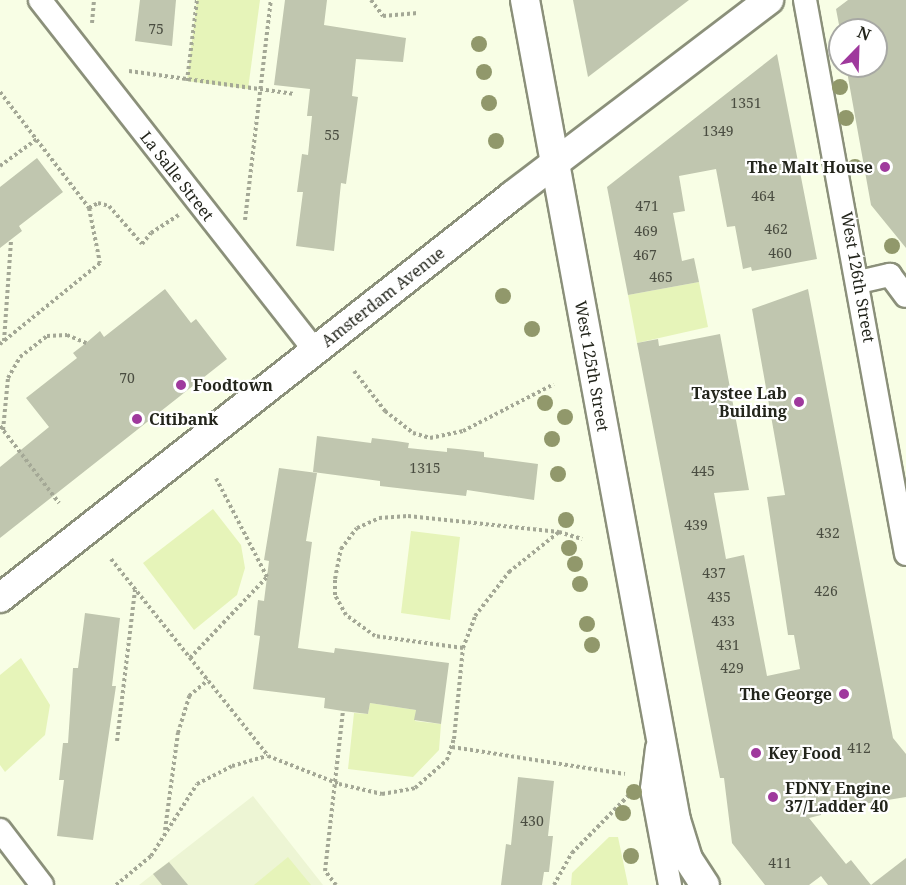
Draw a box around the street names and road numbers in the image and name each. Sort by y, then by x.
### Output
street label: La Salle Street [136,127,218,225]
street label: West 126th Street [837,210,879,344]
street label: Amsterdam Avenue [318,243,448,351]
street label: West 125th Street [571,299,613,433]

